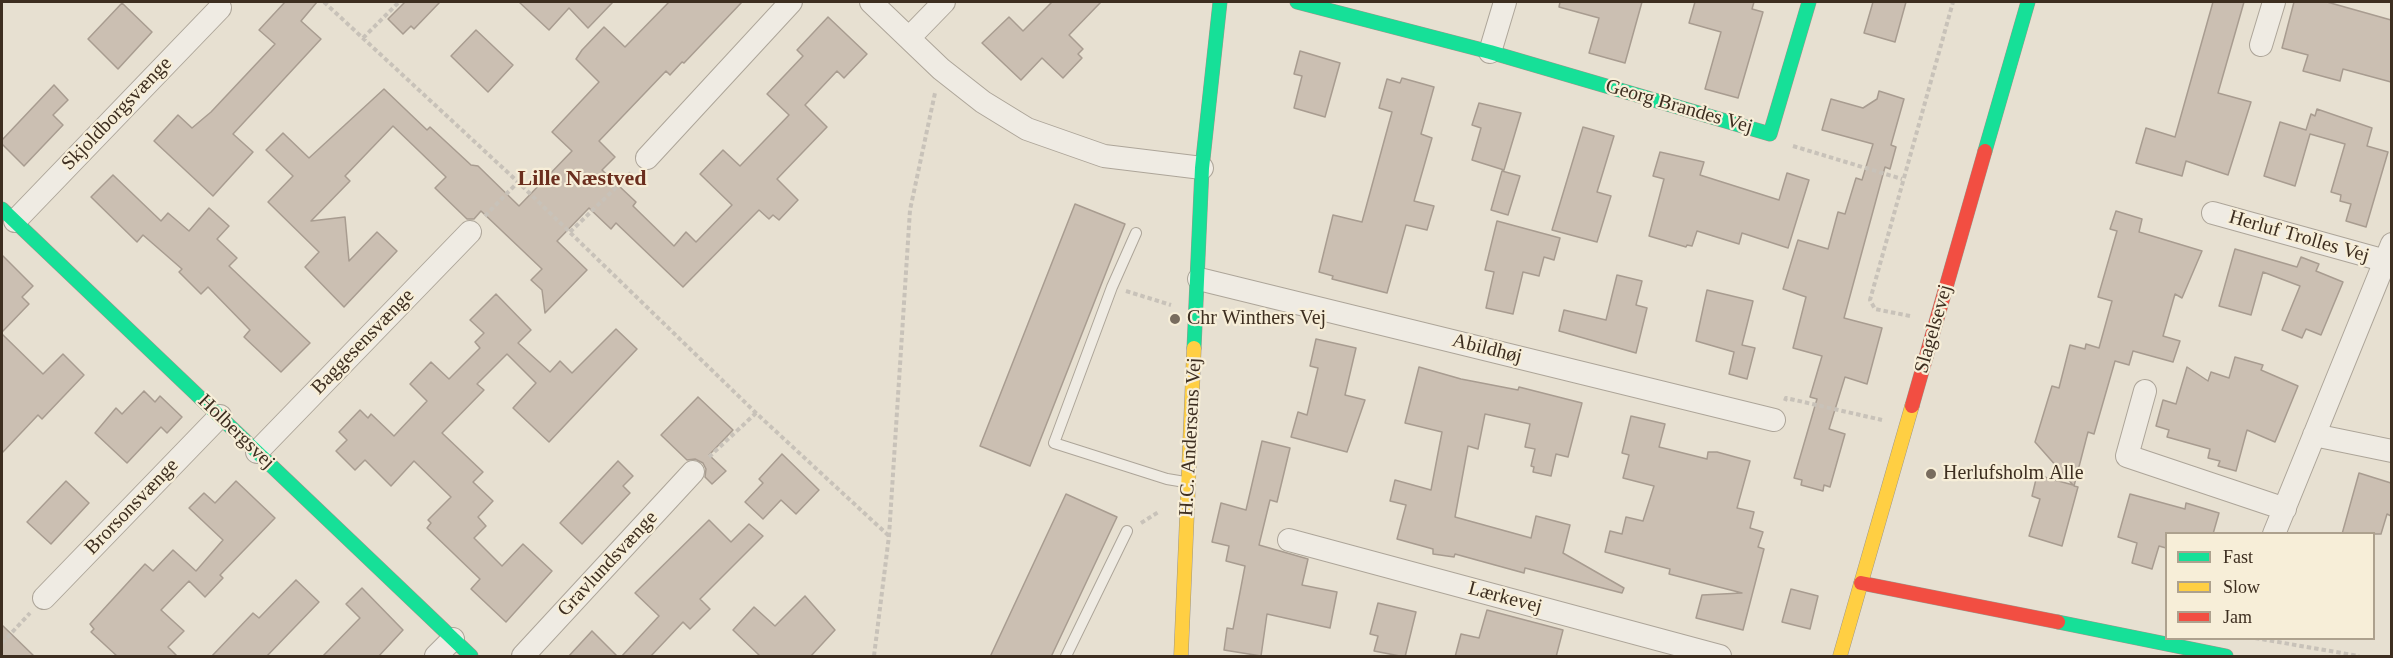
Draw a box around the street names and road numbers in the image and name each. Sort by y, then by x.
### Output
street label: Skjoldborgsvænge [57,52,177,176]
street label: Georg Brandes Vej [1603,75,1755,139]
street label: Herluf Trolles Vej [2226,206,2372,268]
street label: Slagelsevej [1910,282,1958,376]
street label: Baggesensvænge [307,284,419,400]
street label: Abildhøj [1450,329,1524,369]
street label: H.C. Andersens Vej [1175,357,1207,517]
street label: Holbergsvej [193,390,279,474]
street label: Brorsonsvænge [80,454,184,560]
street label: Gravlundsvænge [553,506,663,622]
street label: Lærkevej [1465,577,1545,619]

